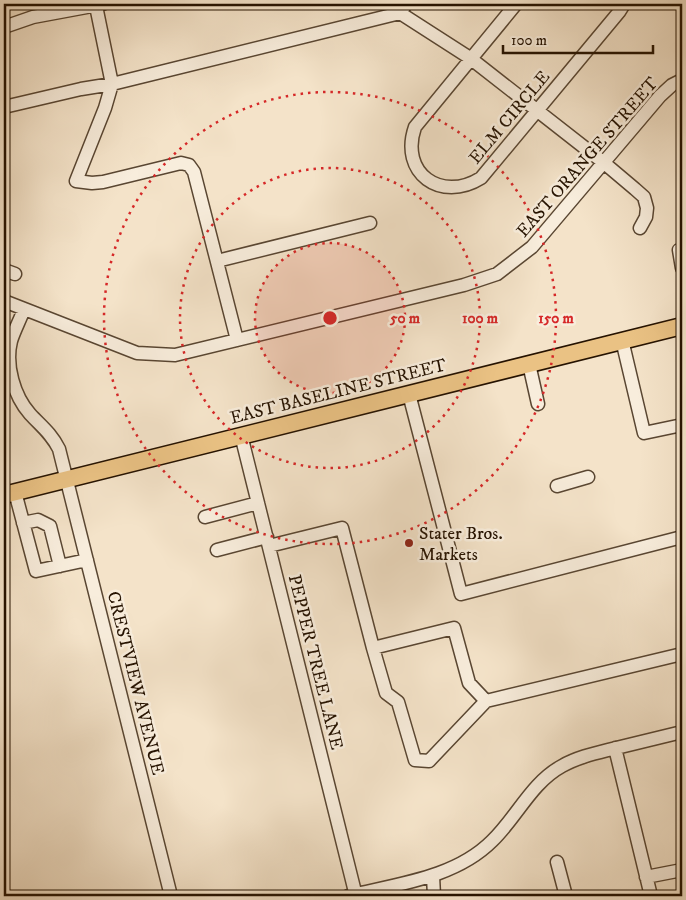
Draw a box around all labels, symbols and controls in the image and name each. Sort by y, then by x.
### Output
scale bar [503,22,654,54]
text: 100 m [511,31,547,50]
street label: ELM CIRCLE [464,66,555,169]
street label: EAST ORANGE STREET [512,73,664,242]
centre of rings [321,309,339,327]
text: 50 m [389,309,421,328]
text: 100 m [462,309,499,328]
text: 150 m [538,309,574,328]
street label: EAST BASELINE STREET [228,354,449,430]
place label: Stater Bros. Markets [419,523,503,566]
marker: Stater Bros. Markets [403,537,415,549]
street label: PEPPER TREE LANE [283,572,348,752]
street label: CRESTVIEW AVENUE [102,589,169,778]

